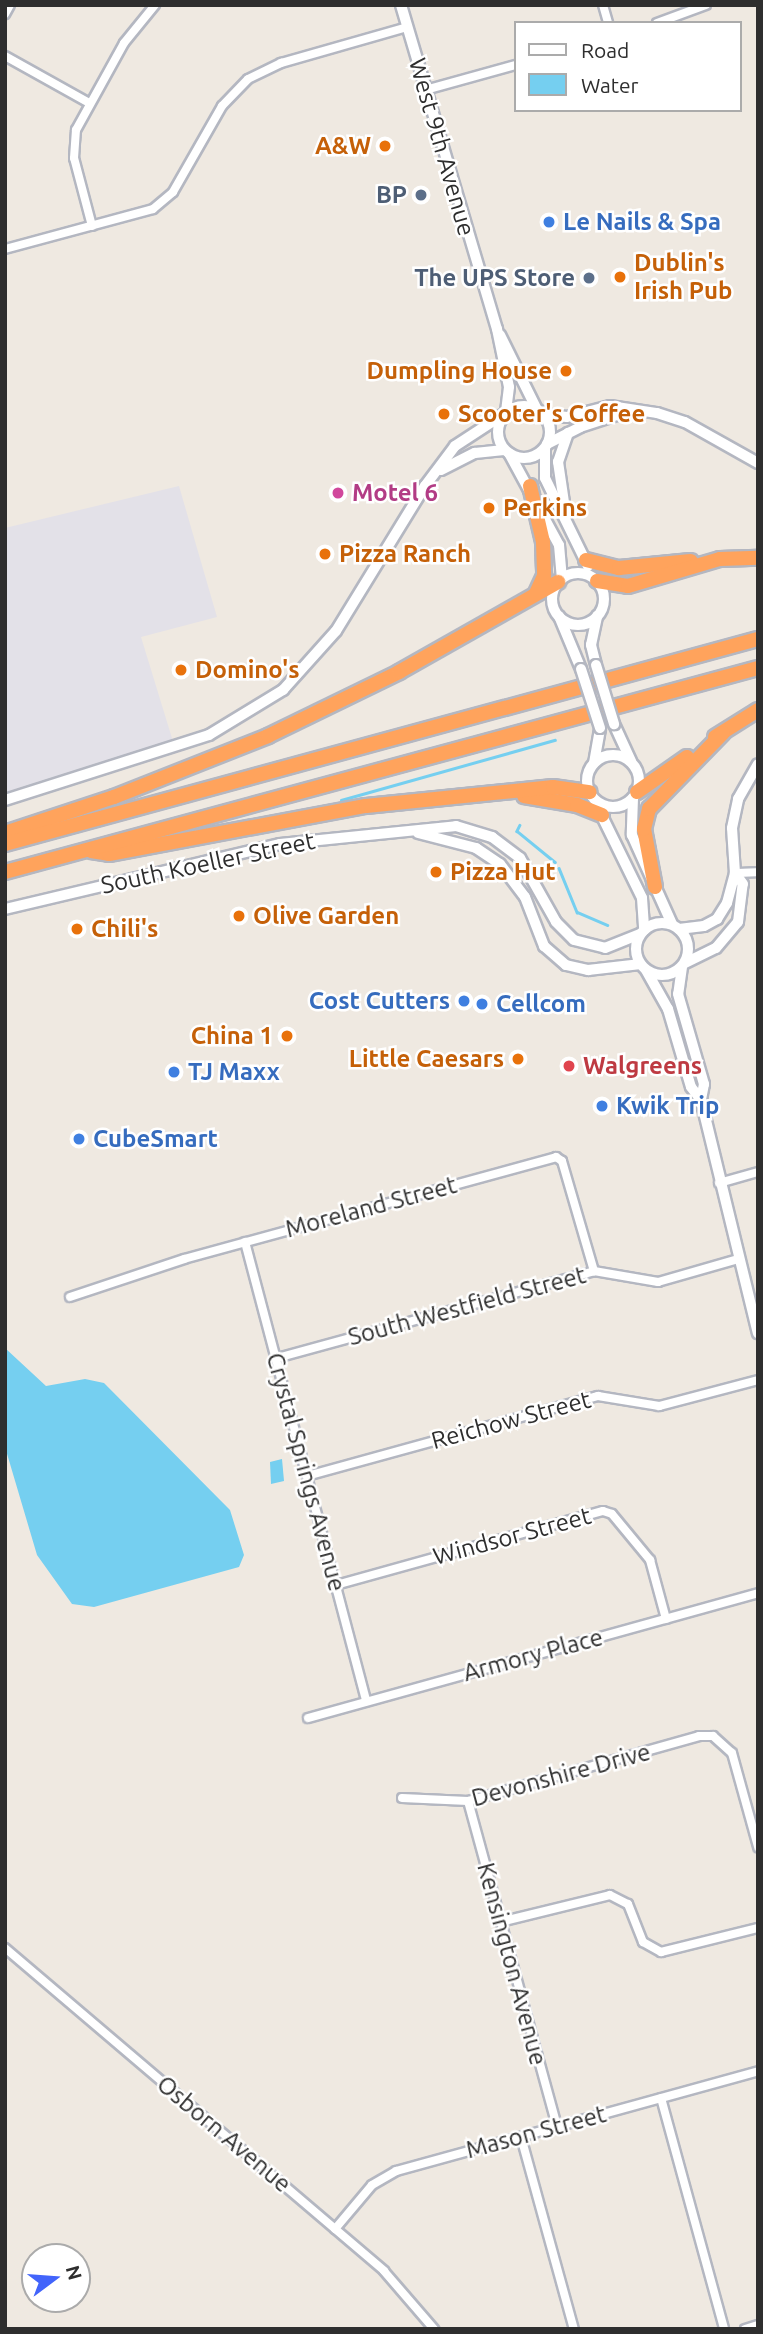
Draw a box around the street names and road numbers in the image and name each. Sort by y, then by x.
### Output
street label: West 9th Avenue [403,55,481,239]
street label: South Koeller Street [98,826,318,900]
street label: Moreland Street [282,1170,460,1244]
street label: South Westfield Street [345,1260,589,1352]
street label: Crystal Springs Avenue [260,1350,352,1594]
street label: Reichow Street [428,1385,594,1455]
street label: Windsor Street [430,1501,594,1571]
street label: Armory Place [460,1623,606,1687]
street label: Devonshire Drive [468,1737,654,1813]
street label: Kensington Avenue [471,1860,553,2068]
street label: Osborn Avenue [151,2070,297,2198]
street label: Mason Street [463,2099,609,2165]

